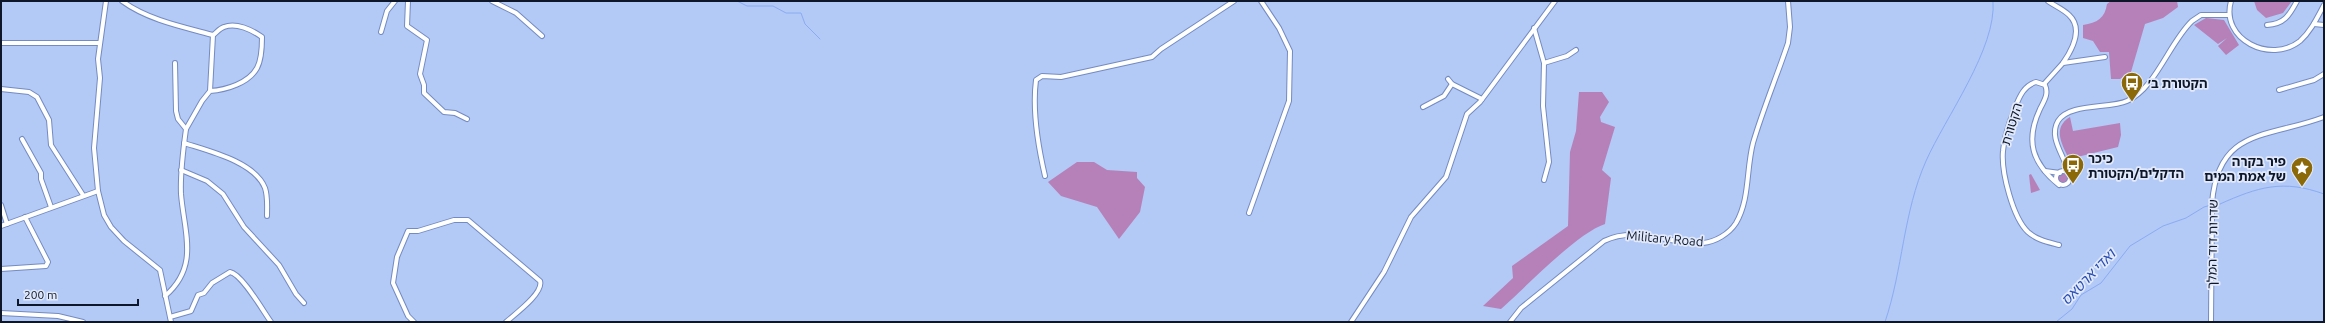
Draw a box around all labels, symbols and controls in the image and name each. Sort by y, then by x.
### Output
bus stop icon: הקטורת ב׳ [2119,70,2145,103]
place label: הקטורת ב׳ [2148,76,2208,90]
street label: הקטורת [1998,101,2024,147]
place label: כיכר הדקלים/הקטורת [2088,151,2184,180]
bus stop icon: כיכר הדקלים/הקטורת [2060,152,2086,185]
place label: פיר בקרה של אמת המים [2204,154,2286,183]
place icon: פיר בקרה של אמת המים [2289,155,2315,188]
street label: שדרות דוד המלך [2204,199,2220,289]
street label: Military Road [1626,228,1704,248]
water label: ואדי ארטאס [2058,245,2120,308]
scale bar [18,281,138,307]
text: 200 m [24,288,57,301]

